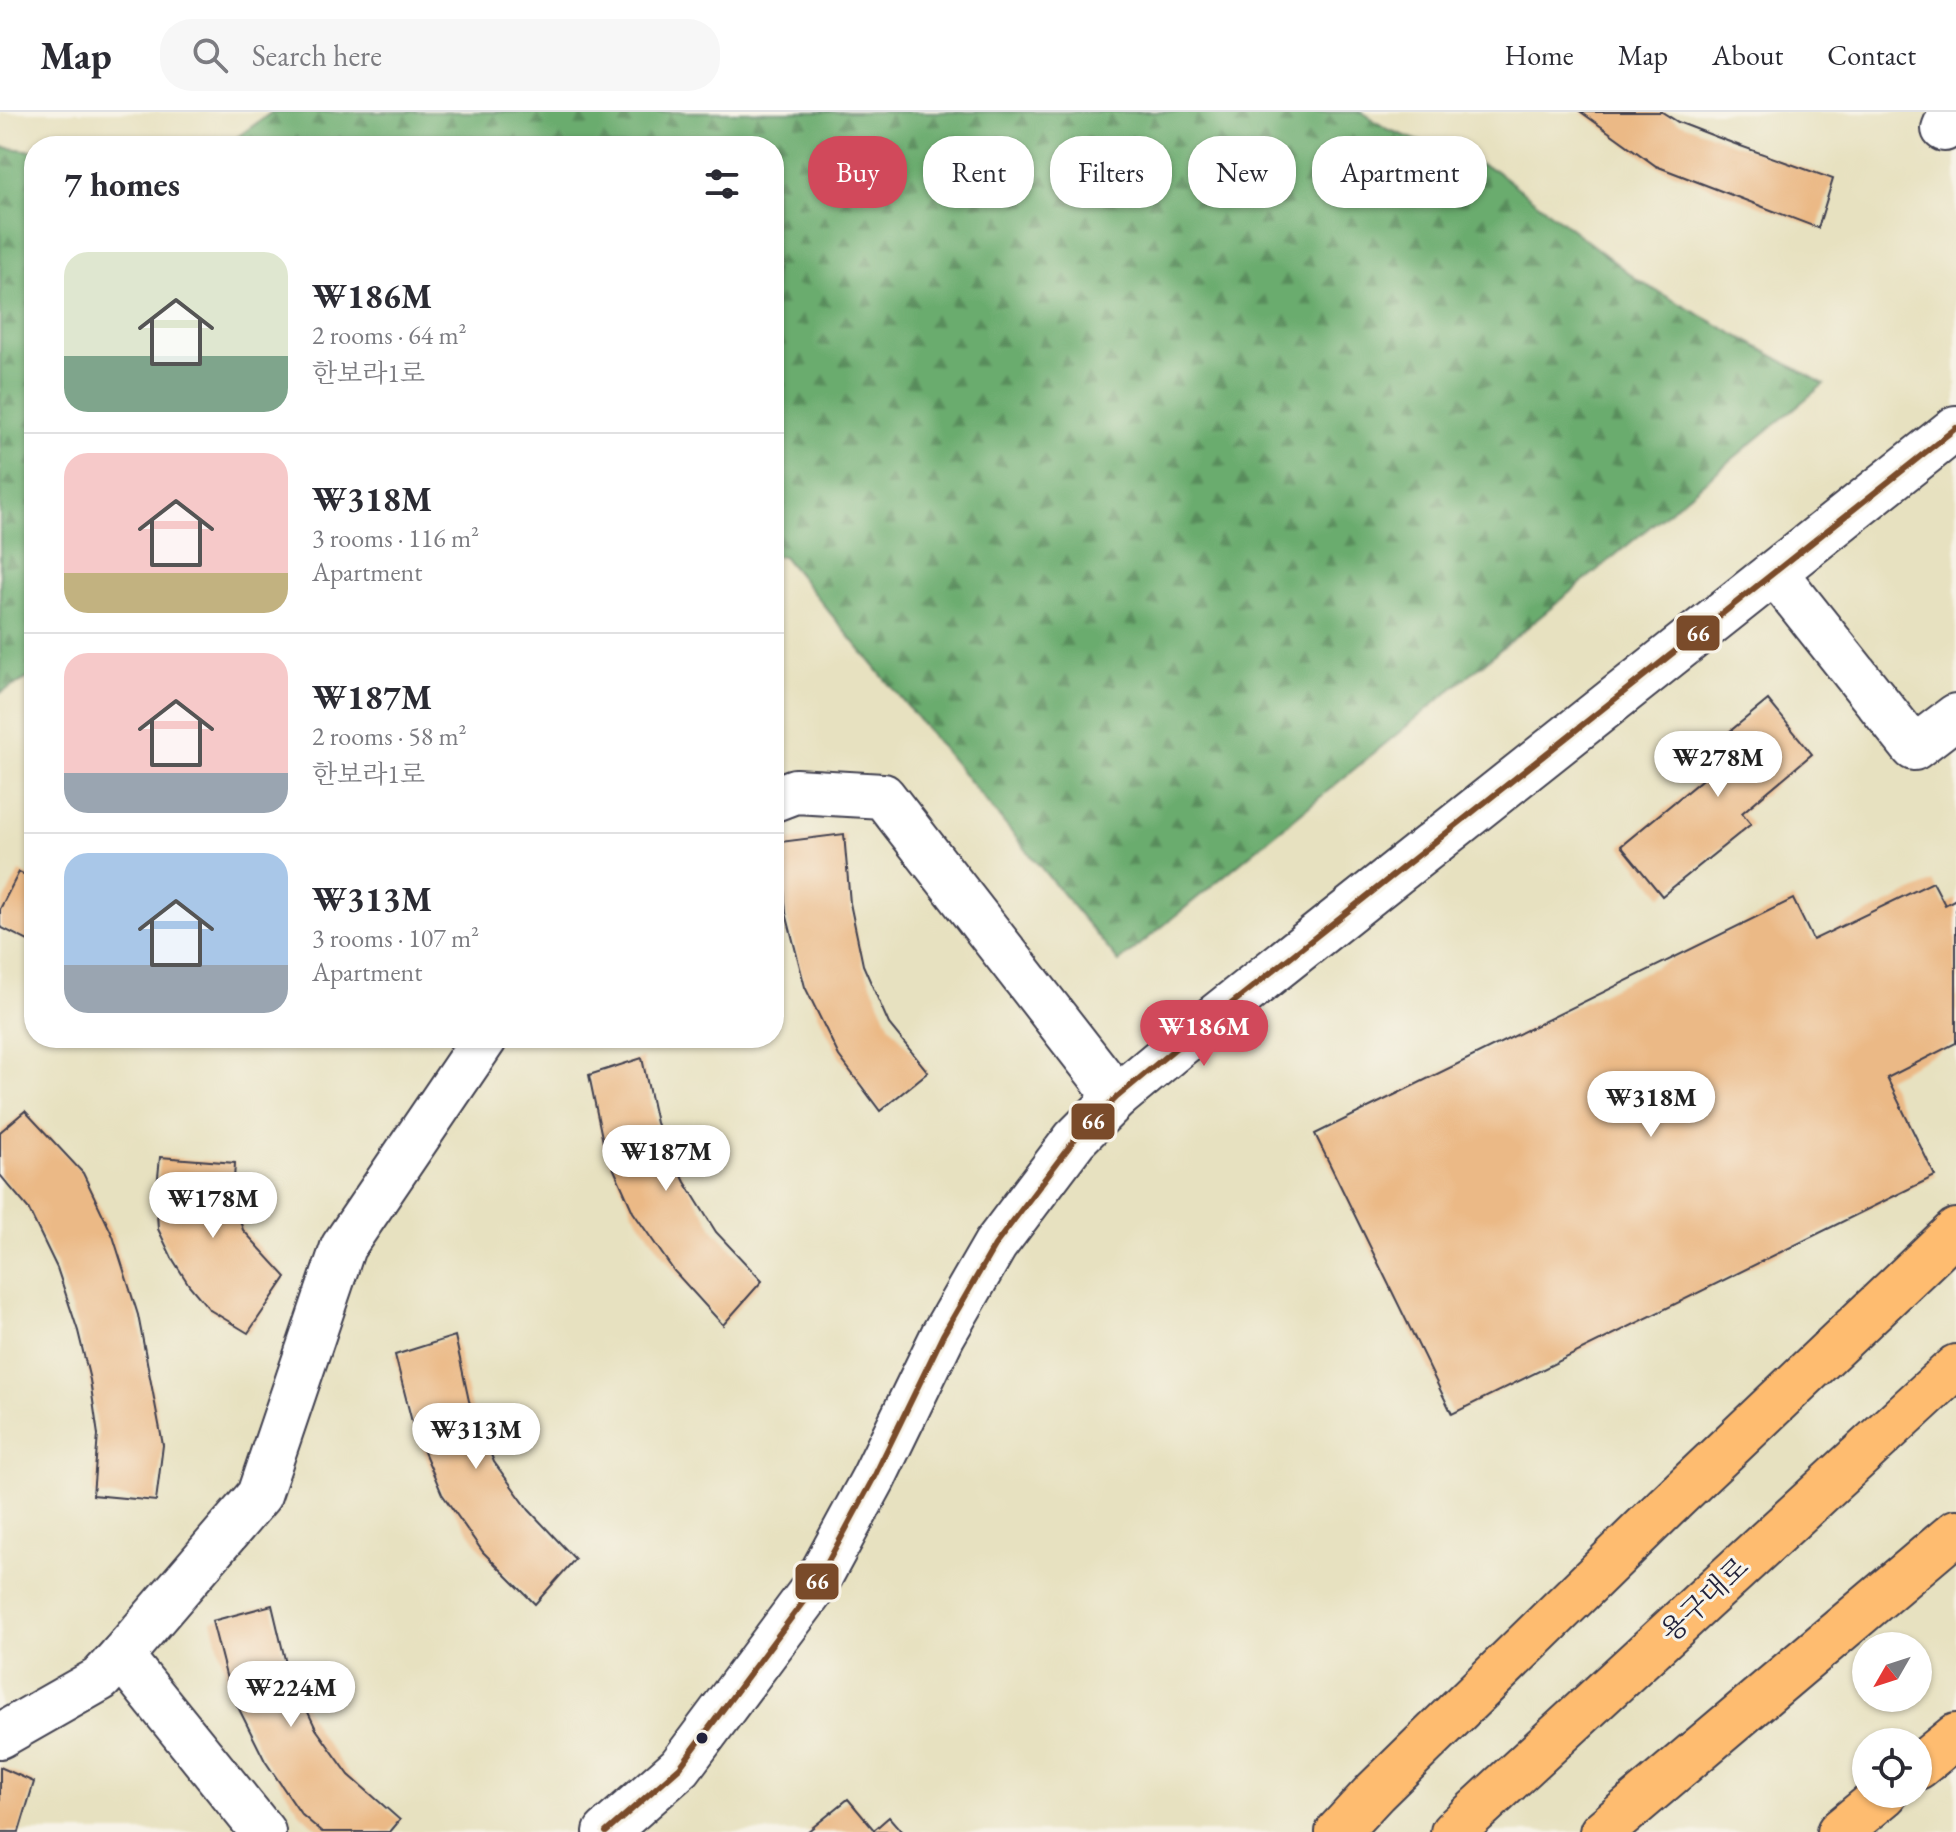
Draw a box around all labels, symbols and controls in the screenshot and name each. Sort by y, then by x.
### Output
search box [160,19,720,91]
text: Map [40,31,112,80]
icon: search [188,33,232,77]
text: Search here [252,36,382,75]
text: Home [1504,37,1574,73]
text: Map [1618,37,1668,73]
text: About [1712,37,1783,73]
text: Contact [1827,37,1916,73]
chip: Buy [808,136,907,208]
chip: Rent [923,136,1034,208]
chip: Filters [1050,136,1172,208]
chip: New [1188,136,1296,208]
chip: Apartment [1312,136,1487,208]
text: 7 homes [64,162,180,206]
icon: filters [700,162,744,206]
text: ₩186M [312,274,432,318]
icon: home [128,284,224,380]
text: 2 rooms · 64 m² [312,318,467,352]
text: 한보라1로 [312,356,425,390]
text: ₩318M [312,477,432,521]
icon: home [128,485,224,581]
text: 3 rooms · 116 m² [312,521,479,555]
text: Apartment [312,555,422,589]
line badge: 66 [1675,614,1721,652]
text: 66 [1686,619,1710,648]
text: ₩187M [312,675,432,719]
icon: home [128,685,224,781]
text: 2 rooms · 58 m² [312,719,467,753]
pin: ₩278M [1662,731,1774,799]
text: ₩278M [1672,740,1764,774]
text: 한보라1로 [312,757,425,791]
text: ₩313M [312,877,432,921]
icon: home [128,885,224,981]
text: 3 rooms · 107 m² [312,921,479,955]
text: Apartment [312,955,422,989]
pin: ₩186M [1148,1000,1260,1068]
text: ₩186M [1158,1009,1250,1043]
pin: ₩318M [1595,1071,1707,1139]
text: ₩318M [1605,1080,1697,1114]
line badge: 66 [1070,1102,1116,1141]
text: 66 [1081,1107,1105,1136]
pin: ₩187M [610,1125,722,1193]
text: ₩187M [620,1134,712,1168]
pin: ₩178M [157,1172,269,1240]
text: ₩178M [167,1181,259,1215]
pin: ₩313M [420,1403,532,1471]
text: ₩313M [430,1412,522,1446]
street label: 용구대로 [1652,1549,1756,1649]
line badge: 66 [794,1562,840,1601]
text: 66 [805,1567,829,1596]
north arrow [1852,1632,1932,1712]
map controls [1852,1632,1932,1808]
pin: ₩224M [235,1661,347,1729]
text: ₩224M [245,1670,337,1704]
button: locate [1852,1728,1932,1808]
unlabelled marker [694,1730,710,1746]

